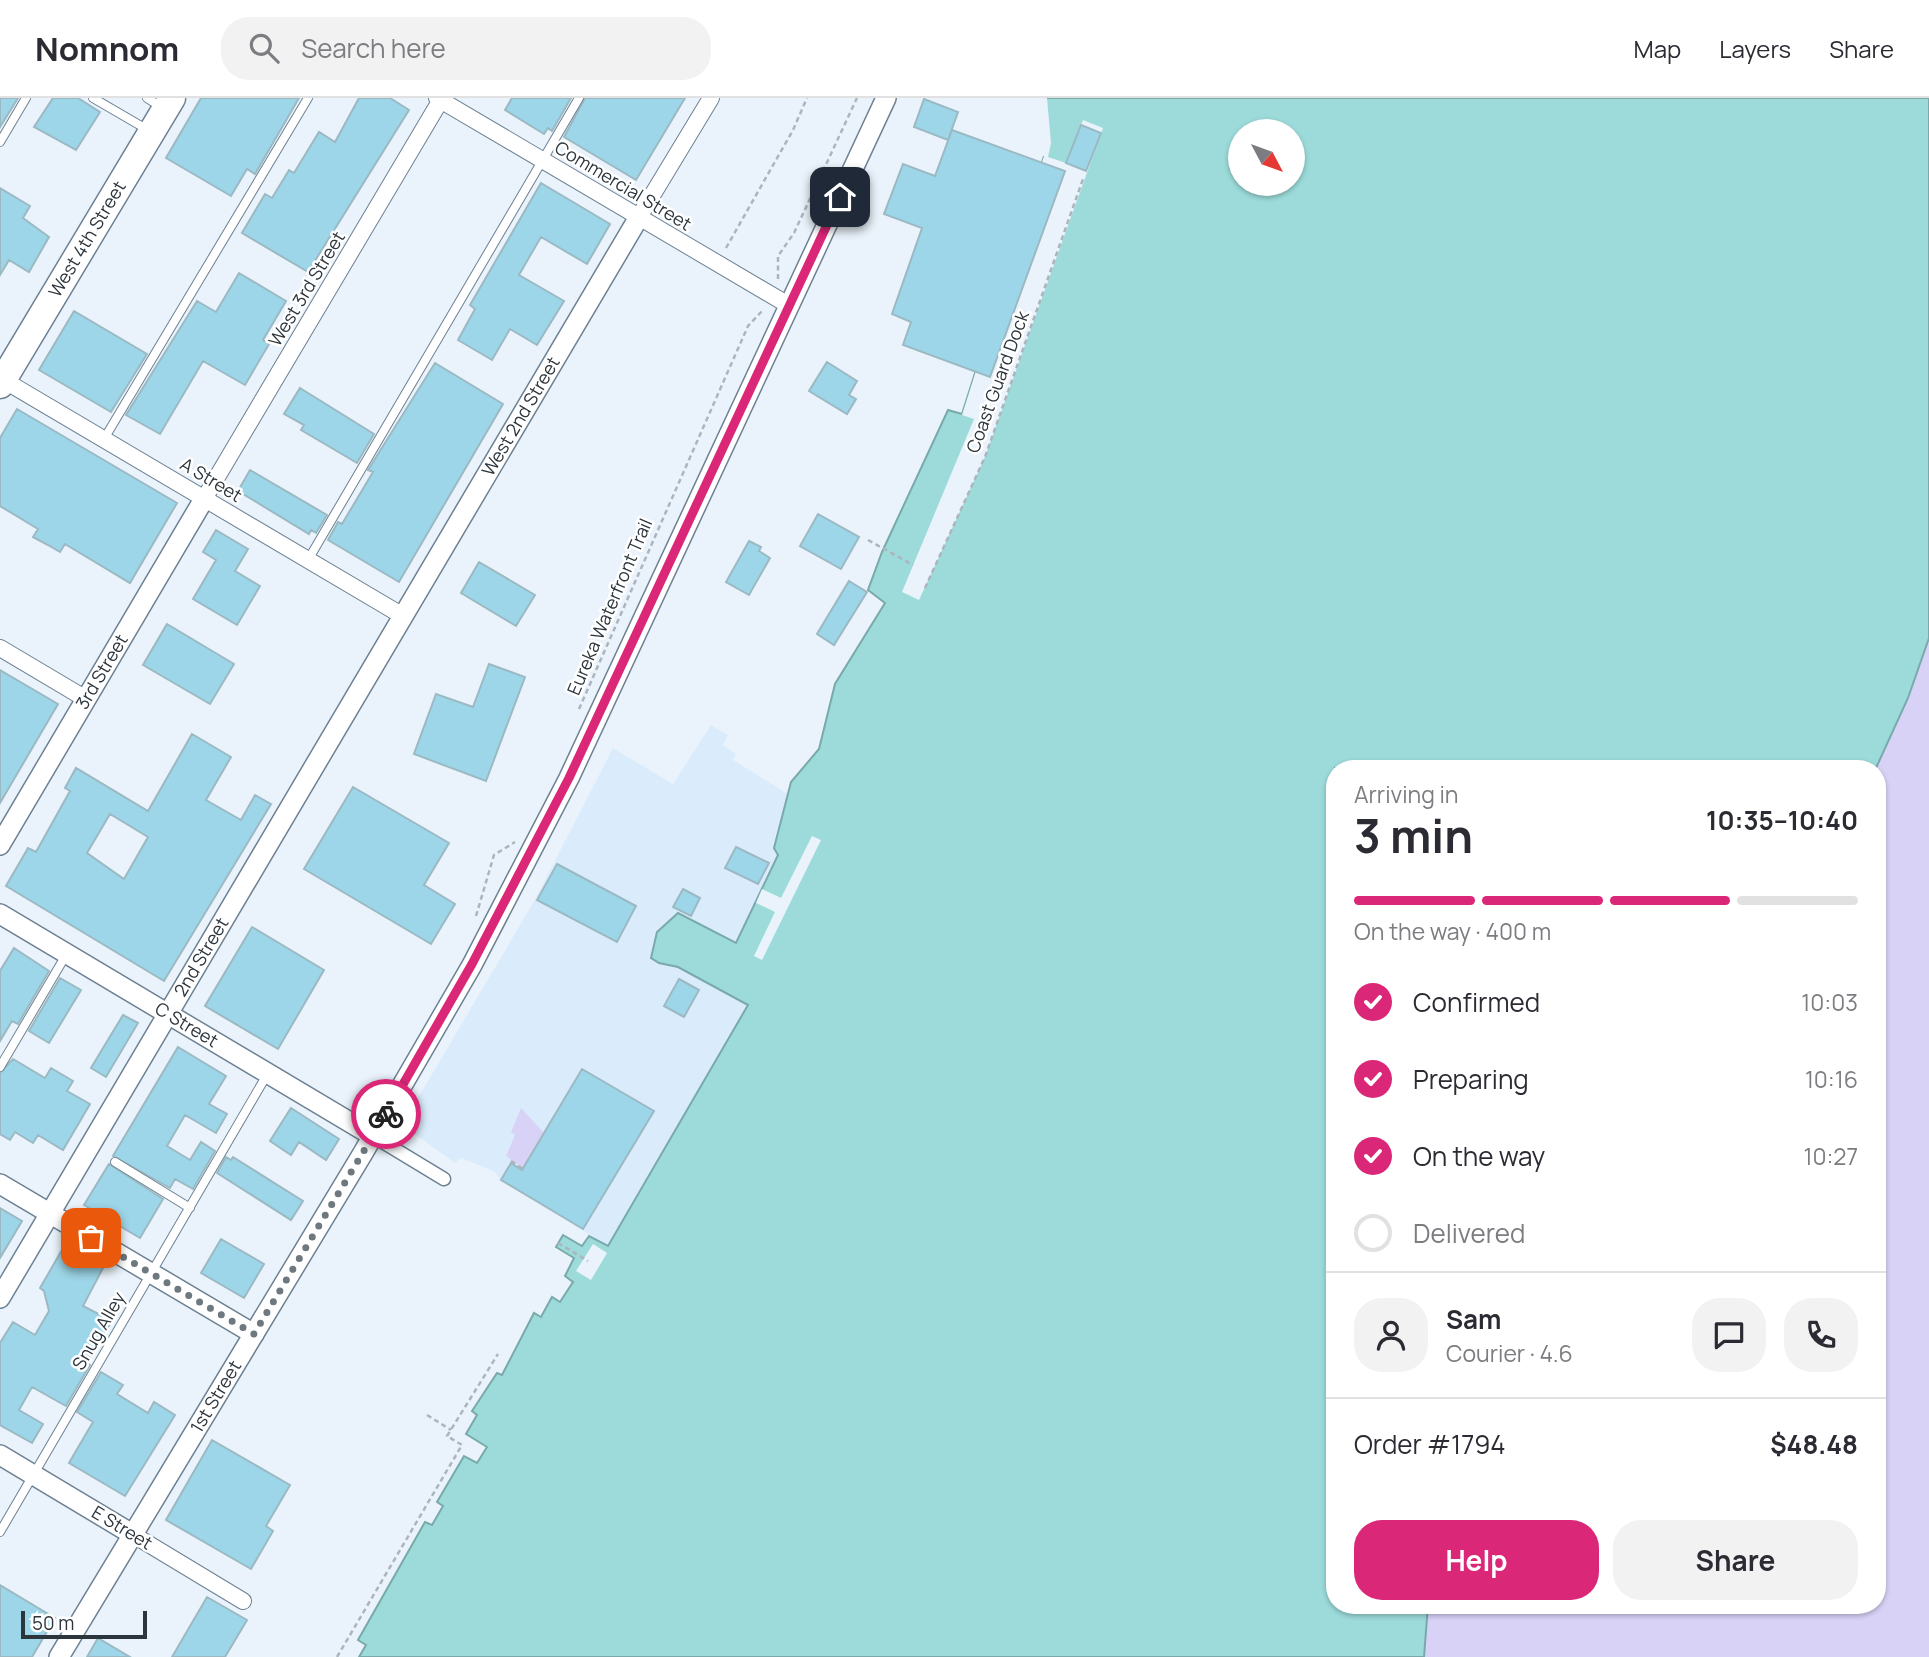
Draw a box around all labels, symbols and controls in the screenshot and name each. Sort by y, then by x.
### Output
search box [221,17,711,80]
text: Nomnom [35,26,179,71]
icon: search [245,29,283,67]
text: Search here [301,30,446,66]
text: Map [1634,32,1681,65]
text: Layers [1719,32,1791,65]
text: Share [1829,32,1894,65]
north arrow [1228,119,1306,196]
map controls [1228,119,1305,196]
street label: Commercial Street [551,135,696,235]
pin [810,167,870,227]
street label: West 4th Street [42,176,131,301]
icon: home [821,178,859,216]
street label: West 3rd Street [262,227,350,350]
street label: Coast Guard Dock [960,306,1034,456]
street label: West 2nd Street [476,352,565,480]
street label: A Street [176,451,247,507]
street label: Eureka Waterfront Trail [561,515,657,698]
street label: 3rd Street [70,629,133,713]
text: Arriving in [1354,778,1459,810]
text: 10:35–10:40 [1706,802,1858,838]
text: 3 min [1354,804,1473,867]
street label: 2nd Street [168,913,233,1001]
text: On the way · 400 m [1354,915,1551,947]
icon: check [1354,983,1392,1021]
text: Confirmed [1413,984,1540,1020]
text: 10:03 [1801,986,1858,1018]
street label: C Street [151,996,223,1052]
icon: check [1354,1060,1392,1098]
text: Preparing [1413,1061,1529,1097]
text: 10:16 [1805,1063,1858,1095]
courier [351,1079,421,1149]
icon: bike [367,1095,405,1133]
icon: check [1354,1137,1392,1175]
text: On the way [1413,1138,1545,1174]
text: 10:27 [1803,1140,1858,1172]
pin [61,1208,121,1268]
text: Delivered [1413,1215,1525,1251]
icon: bag [72,1219,110,1257]
street label: Snug Alley [66,1287,130,1374]
button: person [1354,1298,1428,1372]
button: chat [1692,1298,1766,1372]
button: phone [1784,1298,1858,1372]
text: Sam [1446,1301,1501,1337]
text: Courier · 4.6 [1446,1337,1573,1369]
street label: 1st Street [184,1356,246,1437]
text: Order #1794 [1354,1426,1506,1462]
text: $48.48 [1770,1426,1858,1462]
street label: E Street [88,1500,157,1555]
button: Help [1354,1520,1599,1600]
button: Share [1613,1520,1858,1600]
scale bar [21,1608,147,1640]
text: 50 m [32,1610,74,1636]

